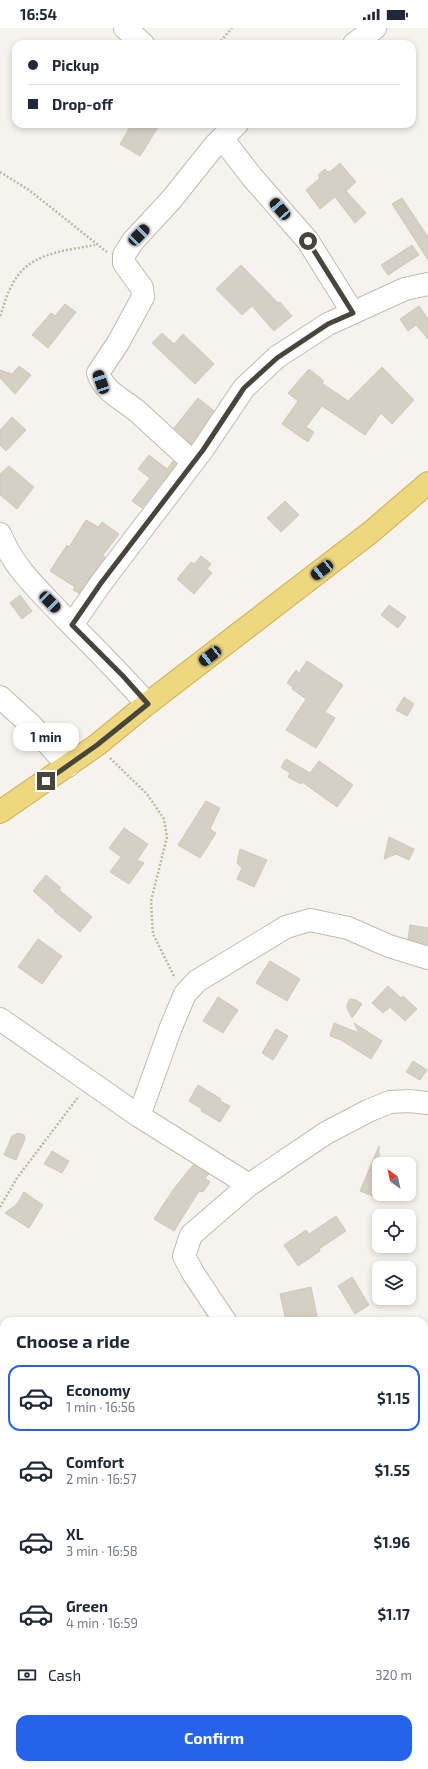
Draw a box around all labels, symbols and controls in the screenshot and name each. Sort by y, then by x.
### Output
text: 16:54 [20,5,57,23]
text: Pickup [52,56,99,74]
text: Drop-off [52,95,113,113]
car [268,196,292,222]
car [126,222,152,248]
route start [299,232,317,250]
car [91,369,111,395]
car [309,558,335,582]
car [37,589,63,615]
car [197,644,223,668]
callout: 1 min [13,723,79,751]
text: 1 min [30,729,62,745]
route end [37,772,55,790]
north arrow [372,1157,416,1201]
map controls [372,1157,416,1305]
button: locate [372,1209,416,1253]
button: layers [372,1261,416,1305]
text: Choose a ride [16,1330,130,1352]
icon: car [18,1380,54,1416]
text: Economy [66,1381,131,1399]
text: $1.15 [377,1389,410,1407]
text: 1 min · 16:56 [66,1399,135,1415]
icon: car [18,1452,54,1488]
text: Comfort [66,1453,124,1471]
text: $1.55 [375,1461,410,1479]
text: 2 min · 16:57 [66,1471,137,1487]
icon: car [18,1524,54,1560]
text: XL [66,1525,84,1543]
text: $1.96 [373,1533,410,1551]
text: 3 min · 16:58 [66,1543,138,1559]
icon: car [18,1596,54,1632]
text: Green [66,1597,108,1615]
text: $1.17 [377,1605,410,1623]
text: 4 min · 16:59 [66,1615,138,1631]
icon: cash [16,1664,38,1686]
text: Cash [48,1666,81,1684]
text: 320 m [375,1667,412,1683]
button: Confirm [16,1715,412,1761]

